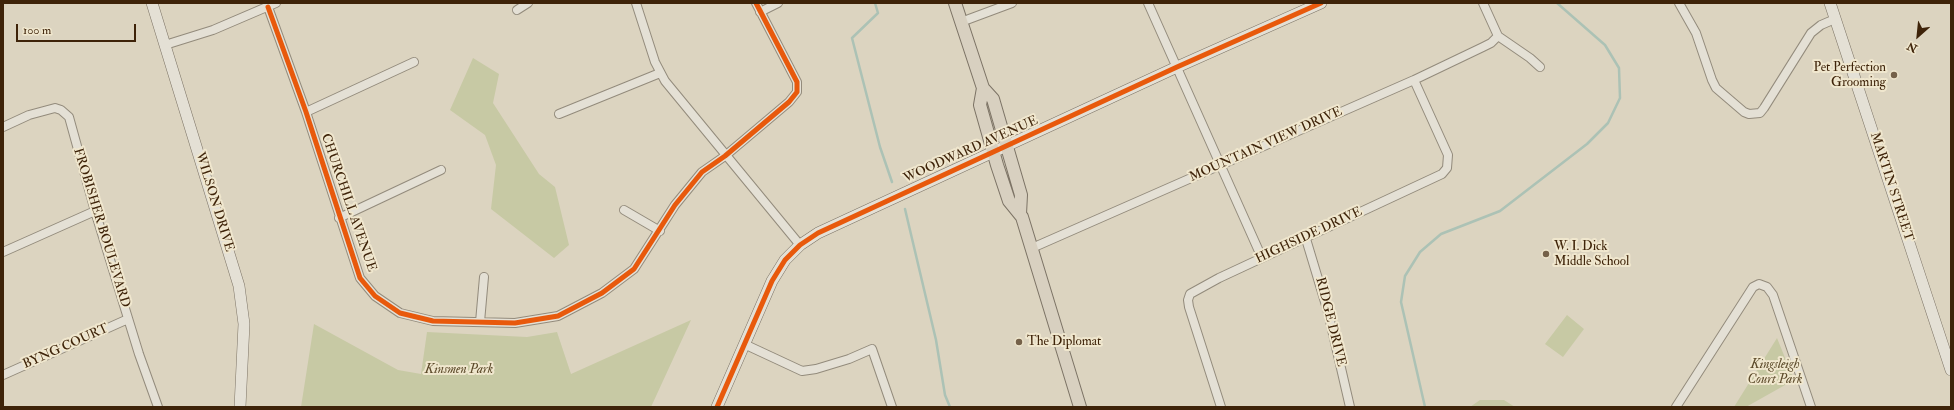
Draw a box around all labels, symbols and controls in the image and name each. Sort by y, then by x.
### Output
scale bar [18,16,138,42]
north arrow [1898,16,1938,56]
text: 100 m [23,23,51,38]
text: N [1905,39,1920,55]
place label: Pet Perfection Grooming [1813,60,1886,91]
marker: Pet Perfection Grooming [1889,70,1899,80]
street label: MOUNTAIN VIEW DRIVE [1187,104,1345,186]
street label: WOODWARD AVENUE [901,113,1041,187]
street label: MARTIN STREET [1866,131,1916,243]
street label: CHURCHILL AVENUE [317,132,379,274]
street label: FROBISHER BOULEVARD [69,146,133,310]
street label: WILSON DRIVE [191,150,237,254]
street label: HIGHSIDE DRIVE [1253,204,1365,268]
place label: W. I. Dick Middle School [1554,239,1629,270]
marker: W. I. Dick Middle School [1541,249,1551,259]
street label: RIDGE DRIVE [1311,276,1349,368]
street label: BYNG COURT [21,321,111,373]
place label: The Diplomat [1027,334,1101,350]
marker: The Diplomat [1014,337,1024,347]
park label: Kingsleigh Court Park [1748,357,1802,388]
park label: Kinsmen Park [425,362,493,378]

